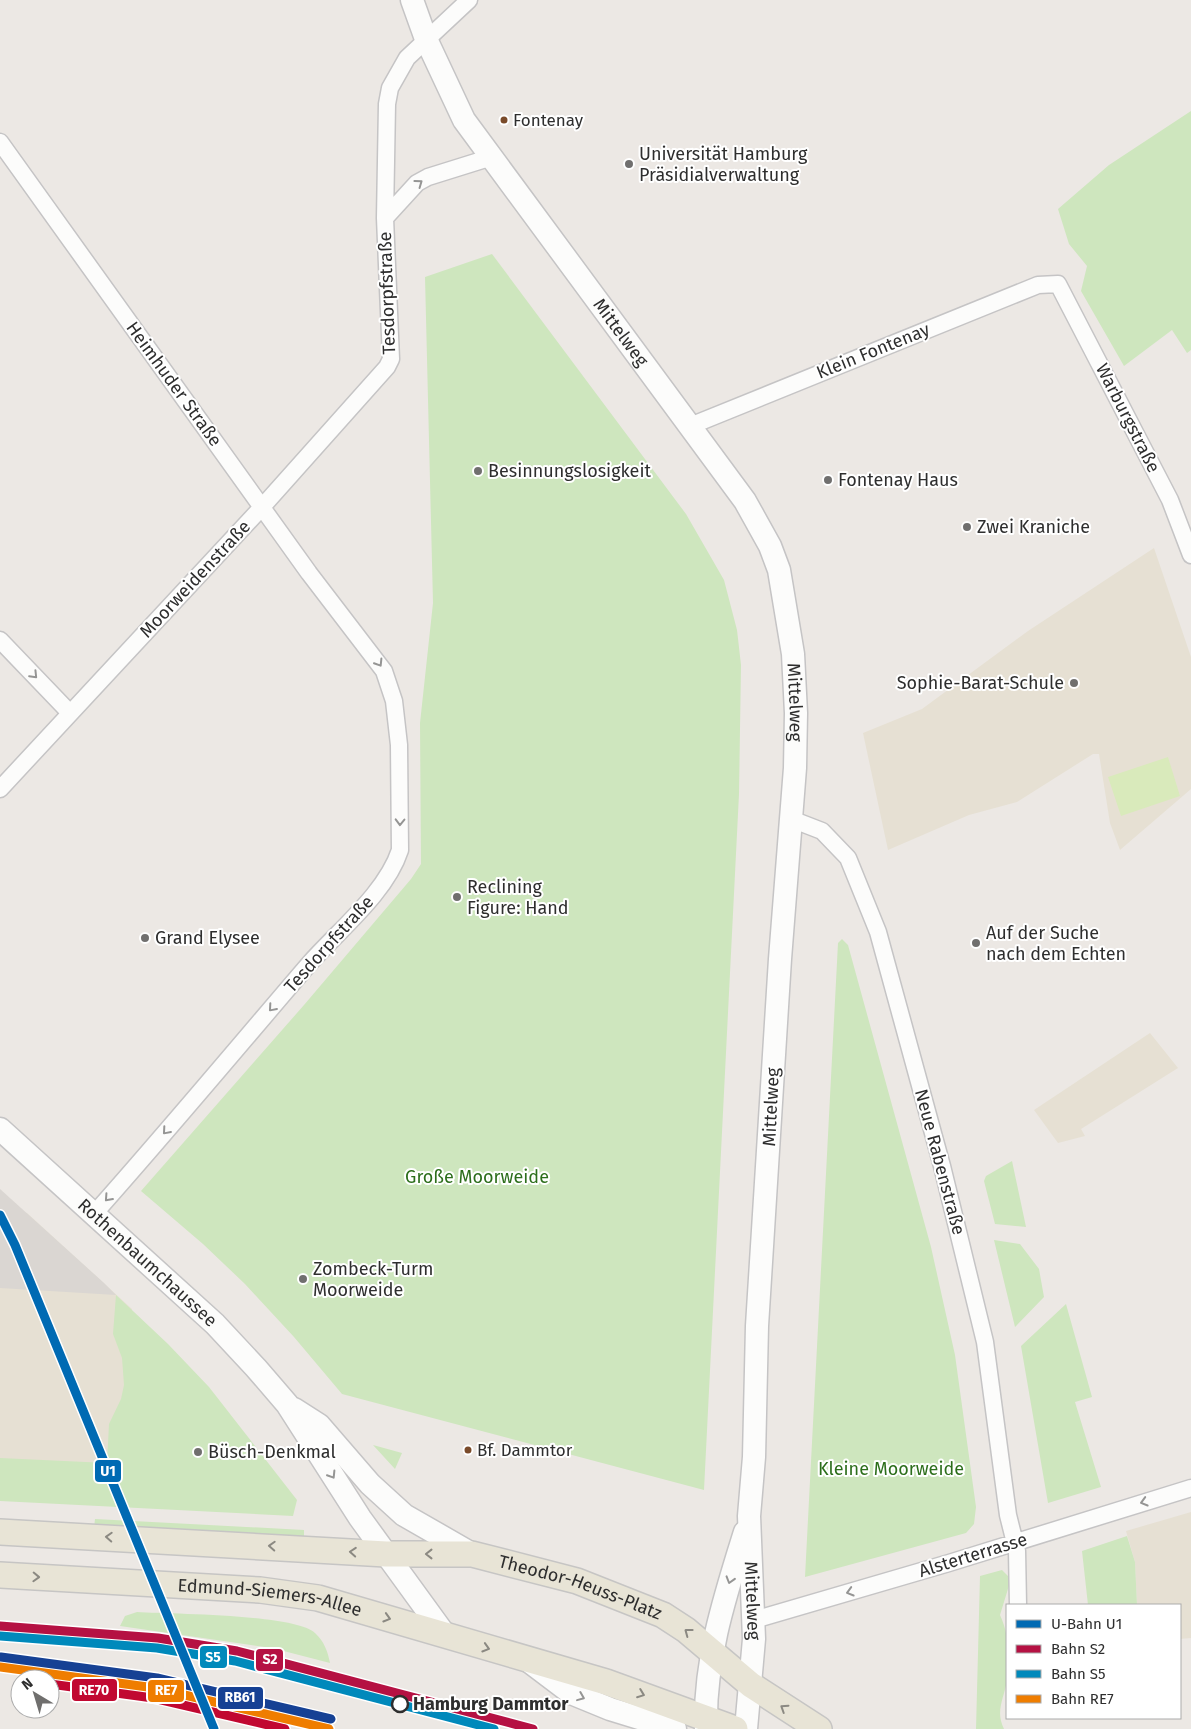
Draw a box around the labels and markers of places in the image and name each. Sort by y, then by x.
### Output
place label: Fontenay [513,110,584,131]
marker: Fontenay [499,115,509,125]
place label: Universität Hamburg Präsidialverwaltung [639,143,808,186]
marker: Universität Hamburg Präsidialverwaltung [623,158,635,170]
place label: Besinnungslosigkeit [488,460,651,482]
marker: Besinnungslosigkeit [472,465,484,477]
place label: Fontenay Haus [838,469,958,491]
marker: Fontenay Haus [822,474,834,486]
place label: Zwei Kraniche [977,516,1090,538]
marker: Zwei Kraniche [961,521,973,533]
place label: Sophie-Barat-Schule [897,672,1064,694]
marker: Sophie-Barat-Schule [1068,677,1080,689]
place label: Reclining Figure: Hand [467,876,569,919]
marker: Reclining Figure: Hand [451,891,463,903]
place label: Auf der Suche nach dem Echten [986,922,1126,965]
place label: Grand Elysee [155,927,260,949]
marker: Grand Elysee [139,932,151,944]
marker: Auf der Suche nach dem Echten [970,937,982,949]
place label: Zombeck-Turm Moorweide [313,1258,433,1301]
marker: Zombeck-Turm Moorweide [297,1273,309,1285]
place label: Bf. Dammtor [477,1440,573,1461]
place label: Büsch-Denkmal [208,1441,336,1463]
marker: Bf. Dammtor [463,1445,473,1455]
marker: Büsch-Denkmal [192,1446,204,1458]
place label: Hamburg Dammtor [413,1693,569,1715]
marker: Hamburg Dammtor [391,1695,409,1713]

